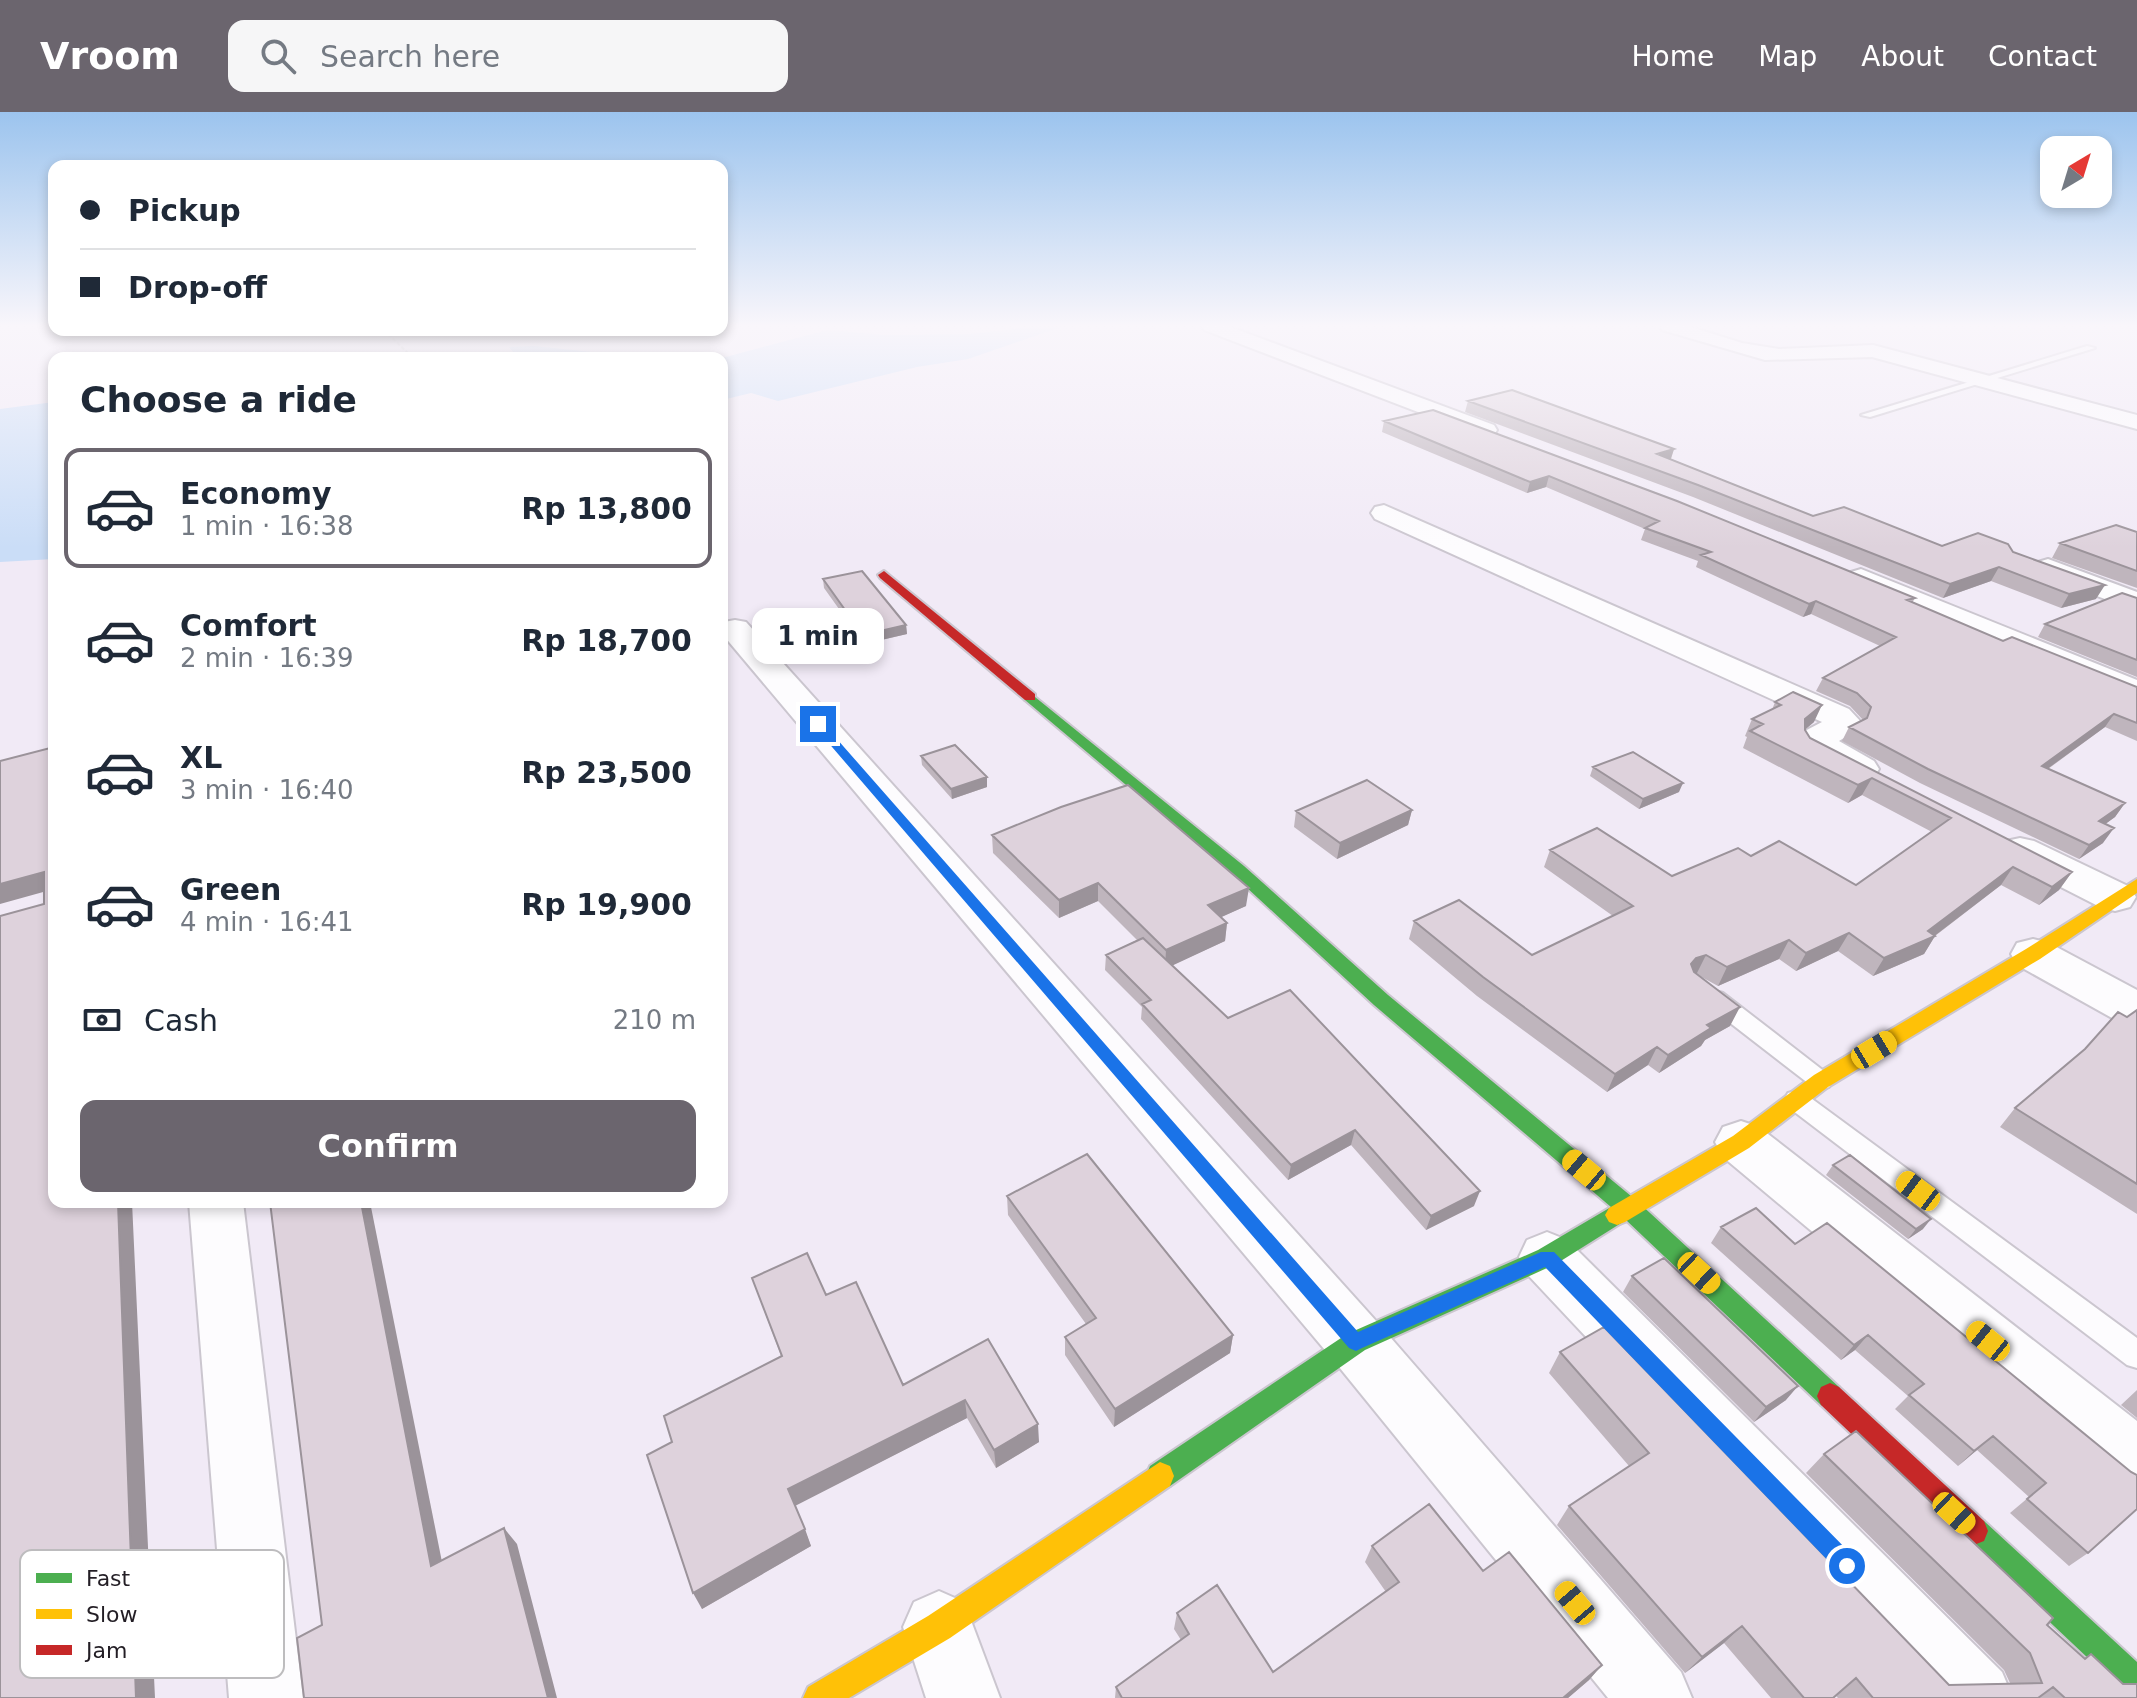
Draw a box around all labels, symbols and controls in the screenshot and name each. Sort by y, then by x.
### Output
search box [228,20,788,92]
text: Vroom [40,34,180,78]
icon: search [256,34,300,78]
text: Search here [320,39,500,74]
text: Home [1631,40,1714,73]
text: Map [1758,40,1817,73]
text: About [1861,40,1944,73]
text: Contact [1988,40,2097,73]
north arrow [2040,136,2112,208]
map controls [2040,136,2112,208]
text: Pickup [128,193,241,228]
text: Drop-off [128,270,267,305]
text: Choose a ride [80,379,357,420]
icon: car [84,472,156,544]
text: Economy [180,476,332,511]
text: Rp 13,800 [521,491,692,526]
text: 1 min · 16:38 [180,511,354,541]
icon: car [84,604,156,676]
text: Comfort [180,608,317,643]
callout: 1 min [752,608,884,664]
text: 1 min [777,621,859,651]
text: Rp 18,700 [521,623,692,658]
text: 2 min · 16:39 [180,643,354,673]
route end [800,706,836,742]
icon: car [84,736,156,808]
text: XL [180,740,222,775]
text: Rp 23,500 [521,755,692,790]
text: 3 min · 16:40 [180,775,354,805]
icon: car [84,868,156,940]
text: Green [180,872,281,907]
text: Rp 19,900 [521,887,692,922]
text: 4 min · 16:41 [180,907,354,937]
icon: cash [80,998,124,1042]
text: Cash [144,1003,218,1038]
text: 210 m [613,1005,696,1035]
car [1847,1027,1901,1073]
button: Confirm [80,1100,696,1192]
car [1558,1145,1610,1195]
car [1892,1167,1944,1215]
car [1673,1248,1725,1298]
car [1962,1317,2014,1365]
car [1928,1488,1980,1538]
route start [1829,1548,1865,1584]
legend [20,1550,284,1678]
text: Fast [86,1566,131,1591]
car [1550,1577,1600,1629]
text: Slow [86,1602,138,1627]
text: Jam [84,1638,127,1663]

